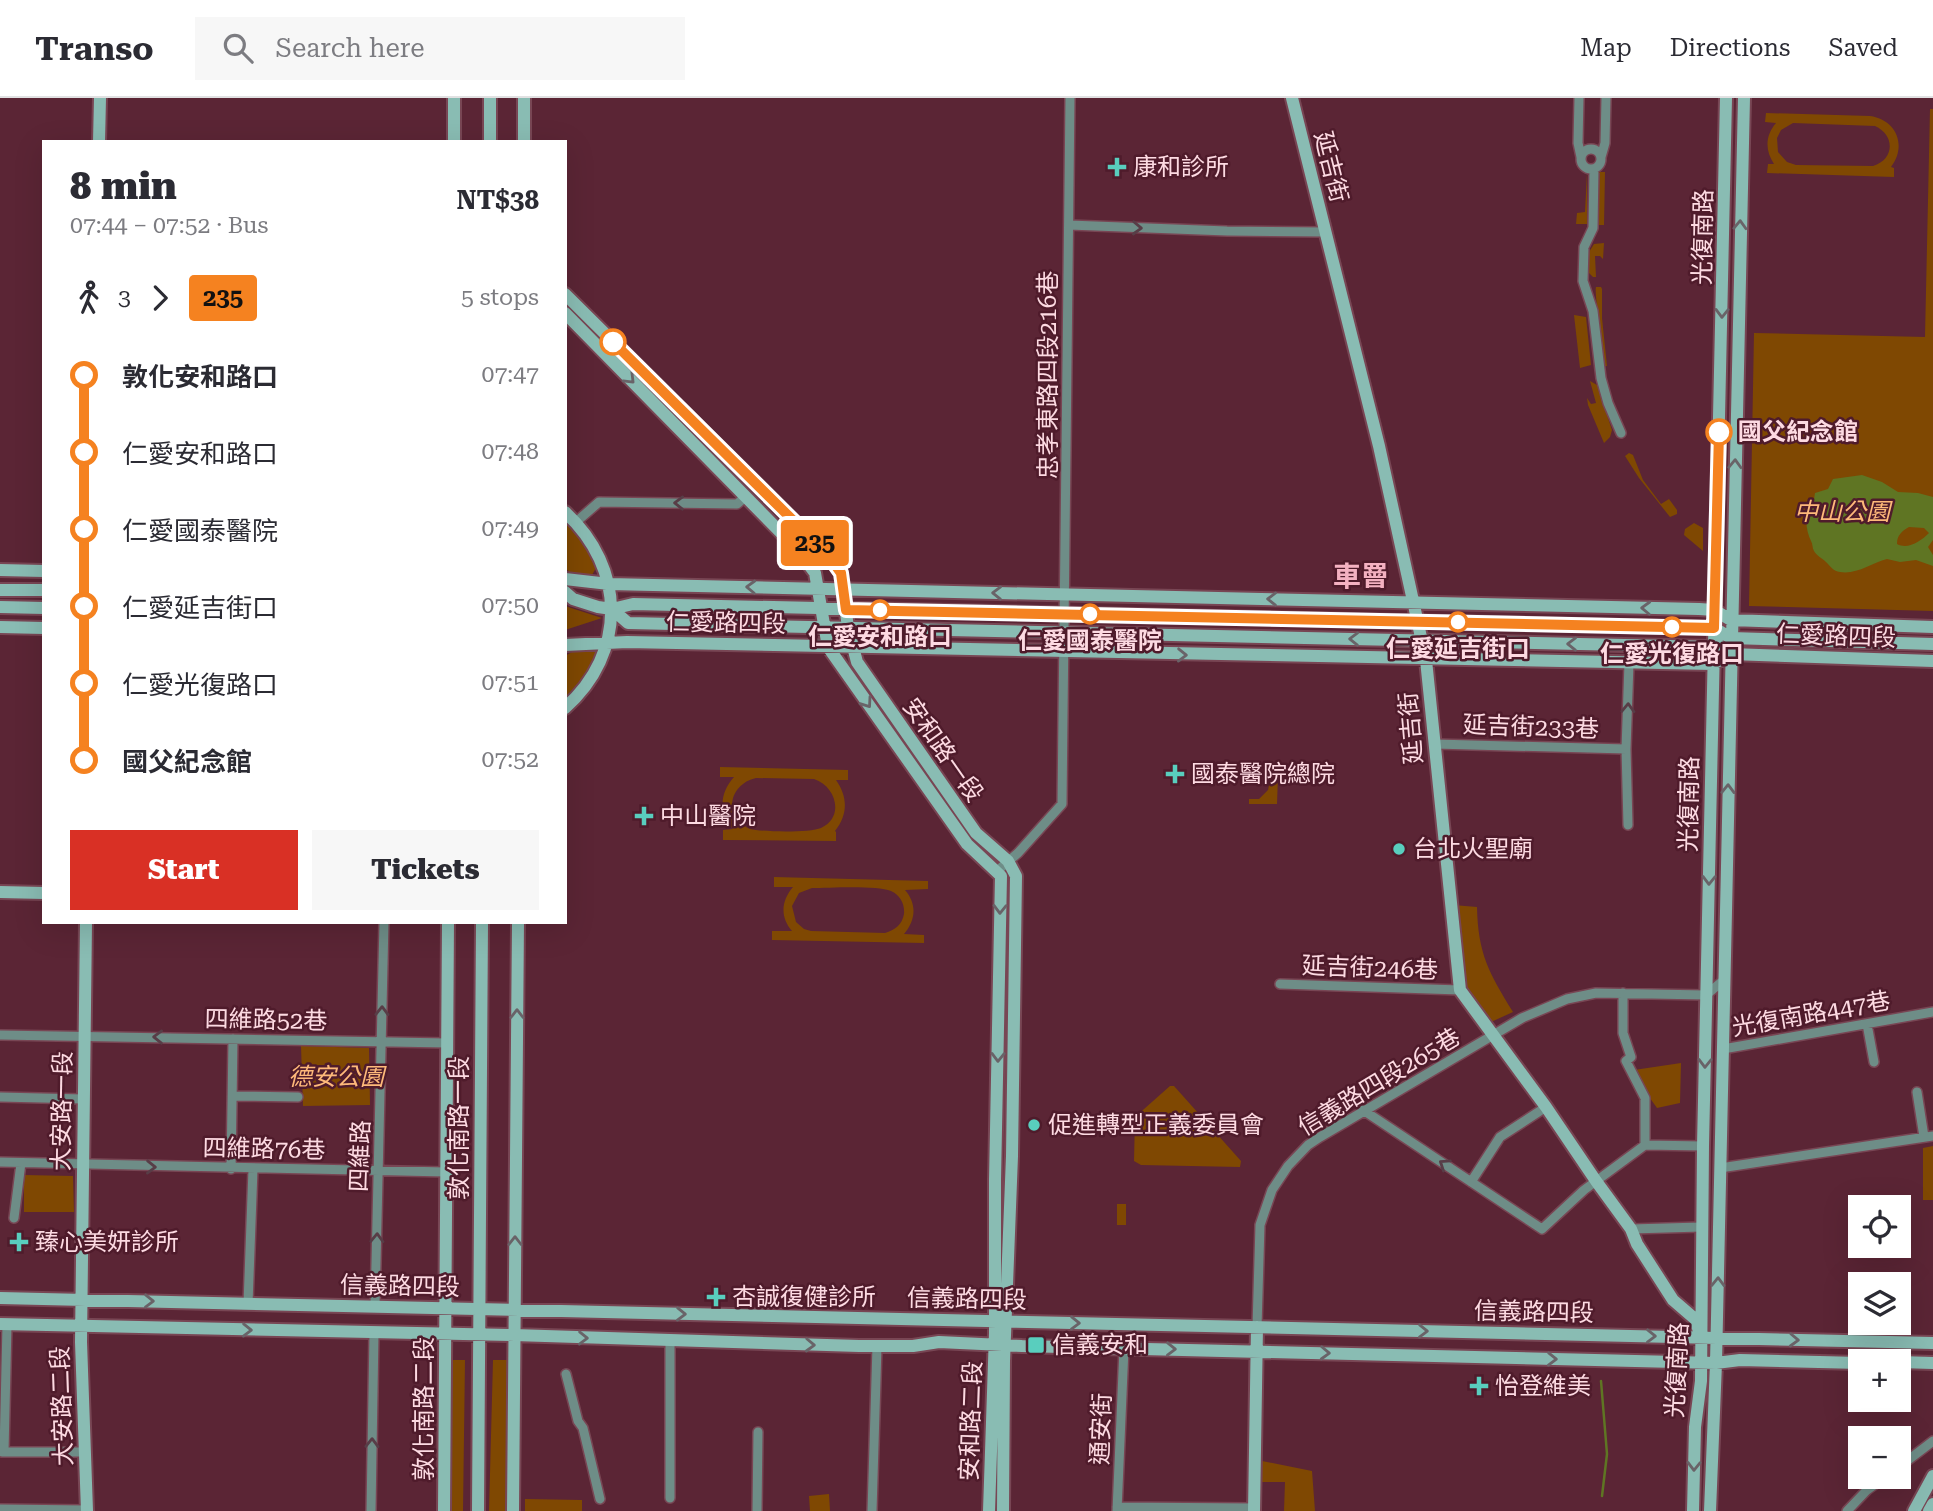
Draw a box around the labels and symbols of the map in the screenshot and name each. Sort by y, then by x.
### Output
street label: 延吉街 [1309,129,1353,205]
place label: 康和診所 [1133,153,1229,181]
marker: 康和診所 [1107,157,1127,177]
street label: 光復南路 [1688,189,1718,285]
one-way arrow [1132,220,1143,235]
one-way arrow [1733,220,1748,231]
street label: 忠孝東路四段216巷 [1034,271,1062,479]
one-way arrow [1714,308,1730,319]
unlabelled marker [600,329,626,355]
one-way arrow [622,371,635,384]
place label: 國父紀念館 [1738,418,1858,446]
marker: 國父紀念館 [1706,419,1732,445]
one-way arrow [1727,458,1742,469]
one-way arrow [673,496,684,511]
park label: 中山公園 [1794,498,1893,526]
line badge: 235 [775,520,855,566]
district label: 車罾 [1333,560,1389,593]
one-way arrow [745,580,756,595]
one-way arrow [991,585,1002,600]
one-way arrow [1266,591,1277,606]
marker: 仁愛安和路口 [870,600,890,620]
one-way arrow [1640,600,1651,616]
marker: 仁愛國泰醫院 [1080,604,1100,624]
street label: 仁愛路四段 [666,608,786,638]
marker: 仁愛延吉街口 [1448,612,1468,632]
marker: 仁愛光復路口 [1662,617,1682,637]
street label: 仁愛路四段 [1776,620,1896,652]
place label: 仁愛安和路口 [808,623,952,651]
place label: 仁愛國泰醫院 [1018,627,1162,655]
one-way arrow [1348,632,1359,647]
place label: 仁愛延吉街口 [1386,635,1530,663]
one-way arrow [1566,636,1577,652]
place label: 仁愛光復路口 [1600,640,1744,668]
one-way arrow [1177,647,1188,662]
street label: 延吉街 [1394,691,1428,765]
street label: 安和路一段 [897,693,989,807]
one-way arrow [859,695,871,708]
one-way arrow [1620,702,1635,713]
street label: 延吉街233巷 [1462,711,1600,743]
street label: 光復南路 [1674,756,1704,852]
place label: 國泰醫院總院 [1191,760,1335,788]
marker: 國泰醫院總院 [1165,764,1185,784]
one-way arrow [1720,784,1736,794]
place label: 中山醫院 [660,802,756,830]
marker: 中山醫院 [634,806,654,826]
place label: 台北火聖廟 [1413,835,1533,863]
marker: 台北火聖廟 [1391,841,1407,857]
one-way arrow [1701,875,1717,885]
one-way arrow [992,904,1008,914]
street label: 延吉街246巷 [1301,952,1439,984]
street label: 光復南路447巷 [1730,986,1892,1042]
street label: 四維路52巷 [204,1005,328,1035]
one-way arrow [374,1005,390,1016]
one-way arrow [509,1008,525,1019]
street label: 信義路四段265巷 [1293,1023,1465,1141]
one-way arrow [153,1029,163,1045]
street label: 大安路一段 [47,1051,77,1171]
one-way arrow [990,1052,1005,1063]
street label: 敦化南路一段 [445,1056,473,1200]
one-way arrow [1697,1058,1713,1069]
park label: 德安公園 [288,1063,387,1091]
place label: 促進轉型正義委員會 [1048,1111,1264,1139]
marker: 促進轉型正義委員會 [1026,1117,1042,1133]
street label: 四維路 [345,1120,375,1192]
street label: 四維路76巷 [202,1134,326,1164]
one-way arrow [146,1159,157,1174]
one-way arrow [1439,1160,1452,1172]
place label: 臻心美妍診所 [35,1228,179,1256]
marker: 臻心美妍診所 [9,1232,29,1252]
one-way arrow [369,1232,385,1243]
one-way arrow [507,1236,523,1246]
street label: 信義路四段 [340,1271,460,1301]
one-way arrow [1710,1276,1725,1287]
place label: 杏誠復健診所 [732,1283,876,1311]
street label: 信義路四段 [907,1284,1027,1314]
marker: 杏誠復健診所 [706,1287,726,1307]
one-way arrow [144,1294,155,1309]
street label: 信義路四段 [1474,1297,1594,1327]
one-way arrow [676,1306,687,1321]
one-way arrow [1069,1315,1080,1330]
street label: 光復南路 [1661,1321,1693,1419]
one-way arrow [242,1322,253,1338]
one-way arrow [1418,1323,1429,1338]
one-way arrow [1646,1328,1656,1344]
one-way arrow [578,1330,588,1346]
place label: 信義安和 [1052,1331,1148,1359]
one-way arrow [1788,1333,1799,1348]
marker: 信義安和 [1026,1335,1046,1355]
street label: 敦化南路二段 [410,1337,438,1481]
one-way arrow [805,1337,816,1352]
one-way arrow [1166,1342,1177,1357]
one-way arrow [1320,1345,1330,1361]
street label: 大安路二段 [46,1346,78,1466]
one-way arrow [1547,1351,1558,1367]
street label: 安和路二段 [955,1361,987,1481]
place label: 怡登維美 [1495,1372,1591,1400]
marker: 怡登維美 [1469,1376,1489,1396]
street label: 通安街 [1086,1393,1116,1465]
one-way arrow [365,1437,380,1448]
one-way arrow [1686,1461,1702,1472]

